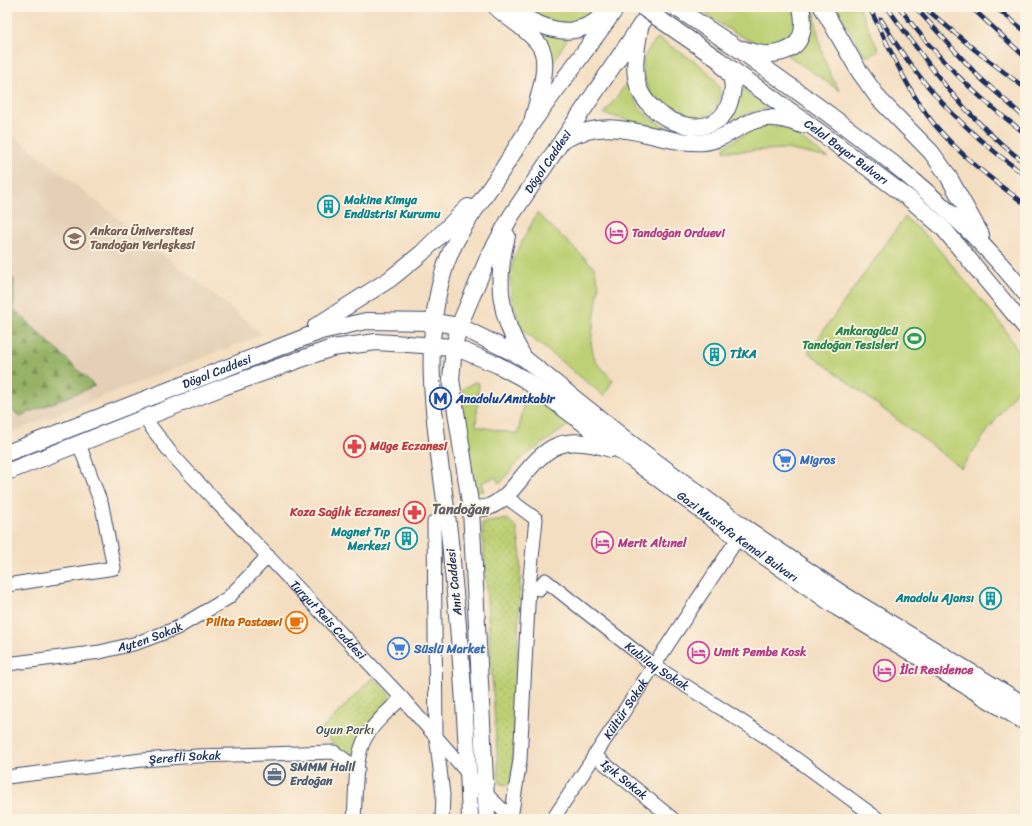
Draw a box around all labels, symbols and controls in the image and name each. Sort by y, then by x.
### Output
street label: Celal Bayar Bulvarı [799,113,893,191]
street label: Dögol Caddesi [518,125,578,198]
place label: Makine Kimya Endüstrisi Kurumu [343,189,441,225]
building icon: Makine Kimya Endüstrisi Kurumu [316,194,342,220]
place label: Ankara Üniversitesi Tandoğan Yerleşkesi [89,220,195,256]
hotel icon: Tandoğan Orduevi [603,220,629,246]
place label: Tandoğan Orduevi [632,222,725,244]
school or university icon: Ankara Üniversitesi Tandoğan Yerleşkesi [62,225,88,251]
place label: Ankaragücü Tandoğan Tesisleri [802,320,899,356]
sports icon: Ankaragücü Tandoğan Tesisleri [901,325,927,351]
building icon: TİKA [701,341,727,367]
place label: TİKA [730,343,757,365]
street label: Dögol Caddesi [179,348,255,395]
metro station icon: Anadolu/Anıtkabir [428,386,454,412]
place label: Anadolu/Anıtkabir [455,388,556,410]
pharmacy icon: Müge Eczanesi [341,433,367,459]
place label: Müge Eczanesi [369,435,448,457]
supermarket icon: Migros [771,447,797,473]
place label: Migros [799,449,836,471]
street label: Gazi Mustafa Kemal Bulvarı [672,485,803,588]
district label: Tandoğan [432,497,490,522]
pharmacy icon: Koza Sağlık Eczanesi [402,499,428,525]
place label: Koza Sağlık Eczanesi [289,501,401,523]
place label: Magnet Tıp Merkezi [330,521,391,557]
building icon: Magnet Tıp Merkezi [393,526,419,552]
hotel icon: Merit Altınel [590,530,616,556]
place label: Merit Altınel [617,532,687,554]
street label: Anıt Caddesi [439,547,469,618]
street label: Turgut Reis Caddesi [285,575,372,665]
building icon: Anadolu Ajansı [977,585,1003,611]
place label: Anadolu Ajansı [895,587,975,609]
cafe icon: Pilita Pastaevi [284,609,310,635]
place label: Pilita Pastaevi [206,611,283,633]
street label: Ayten Sokak [114,616,188,659]
supermarket icon: Süslü Market [386,636,412,662]
street label: Kubilay Sokak [620,636,694,697]
place label: Süslü Market [413,638,486,660]
hotel icon: Umit Pembe Kosk [686,639,712,665]
place label: Umit Pembe Kosk [714,641,807,663]
hotel icon: İlci Residence [871,657,897,683]
place label: İlci Residence [899,659,974,681]
street label: Kültür Sokak [597,673,654,744]
park label: Oyun Parkı [316,719,374,741]
street label: Şerefli Sokak [148,744,222,770]
street label: Işık Sokak [595,753,653,806]
place label: SMMM Halil Erdoğan [289,756,356,792]
office icon: SMMM Halil Erdoğan [261,761,287,787]

